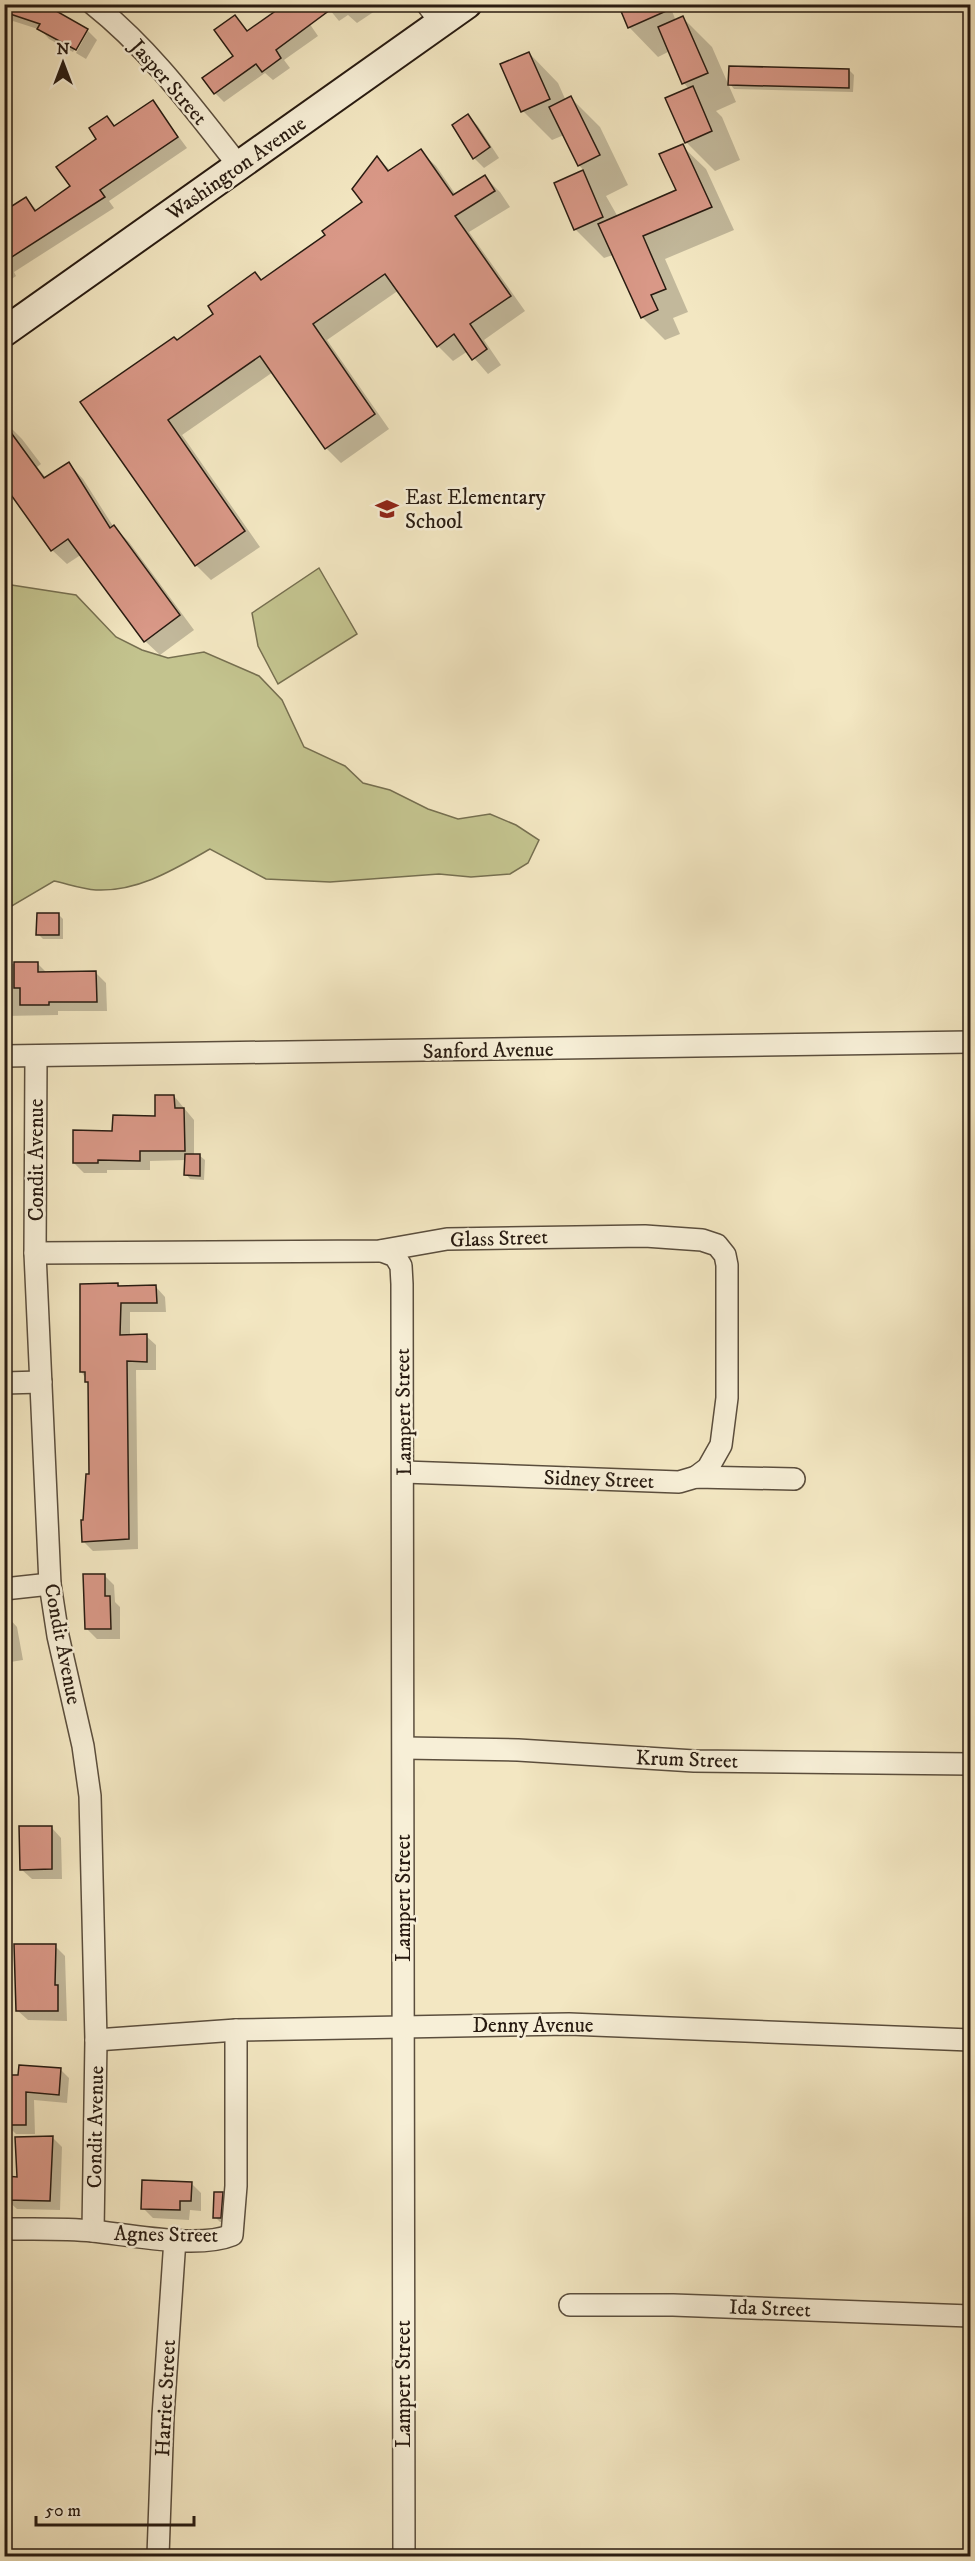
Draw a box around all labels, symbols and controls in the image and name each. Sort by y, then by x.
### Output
north arrow [33,33,93,93]
street label: Jasper Street [123,33,213,131]
text: N [56,39,70,59]
street label: Washington Avenue [161,111,312,227]
place label: East Elementary School [405,485,547,535]
school or university icon: East Elementary School [374,496,400,522]
street label: Sanford Avenue [422,1037,554,1065]
street label: Condit Avenue [24,1098,50,1221]
street label: Glass Street [450,1224,549,1254]
street label: Lampert Street [390,1348,418,1476]
street label: Sidney Street [543,1465,655,1495]
street label: Condit Avenue [38,1581,87,1707]
street label: Krum Street [635,1745,739,1775]
street label: Lampert Street [391,1834,417,1962]
street label: Denny Avenue [472,2013,594,2039]
street label: Condit Avenue [82,2065,110,2189]
street label: Agnes Street [114,2221,219,2249]
street label: Ida Street [729,2295,812,2323]
street label: Lampert Street [391,2320,417,2448]
street label: Harriet Street [150,2339,182,2457]
scale bar [36,2489,194,2527]
text: 50 m [45,2500,81,2522]

